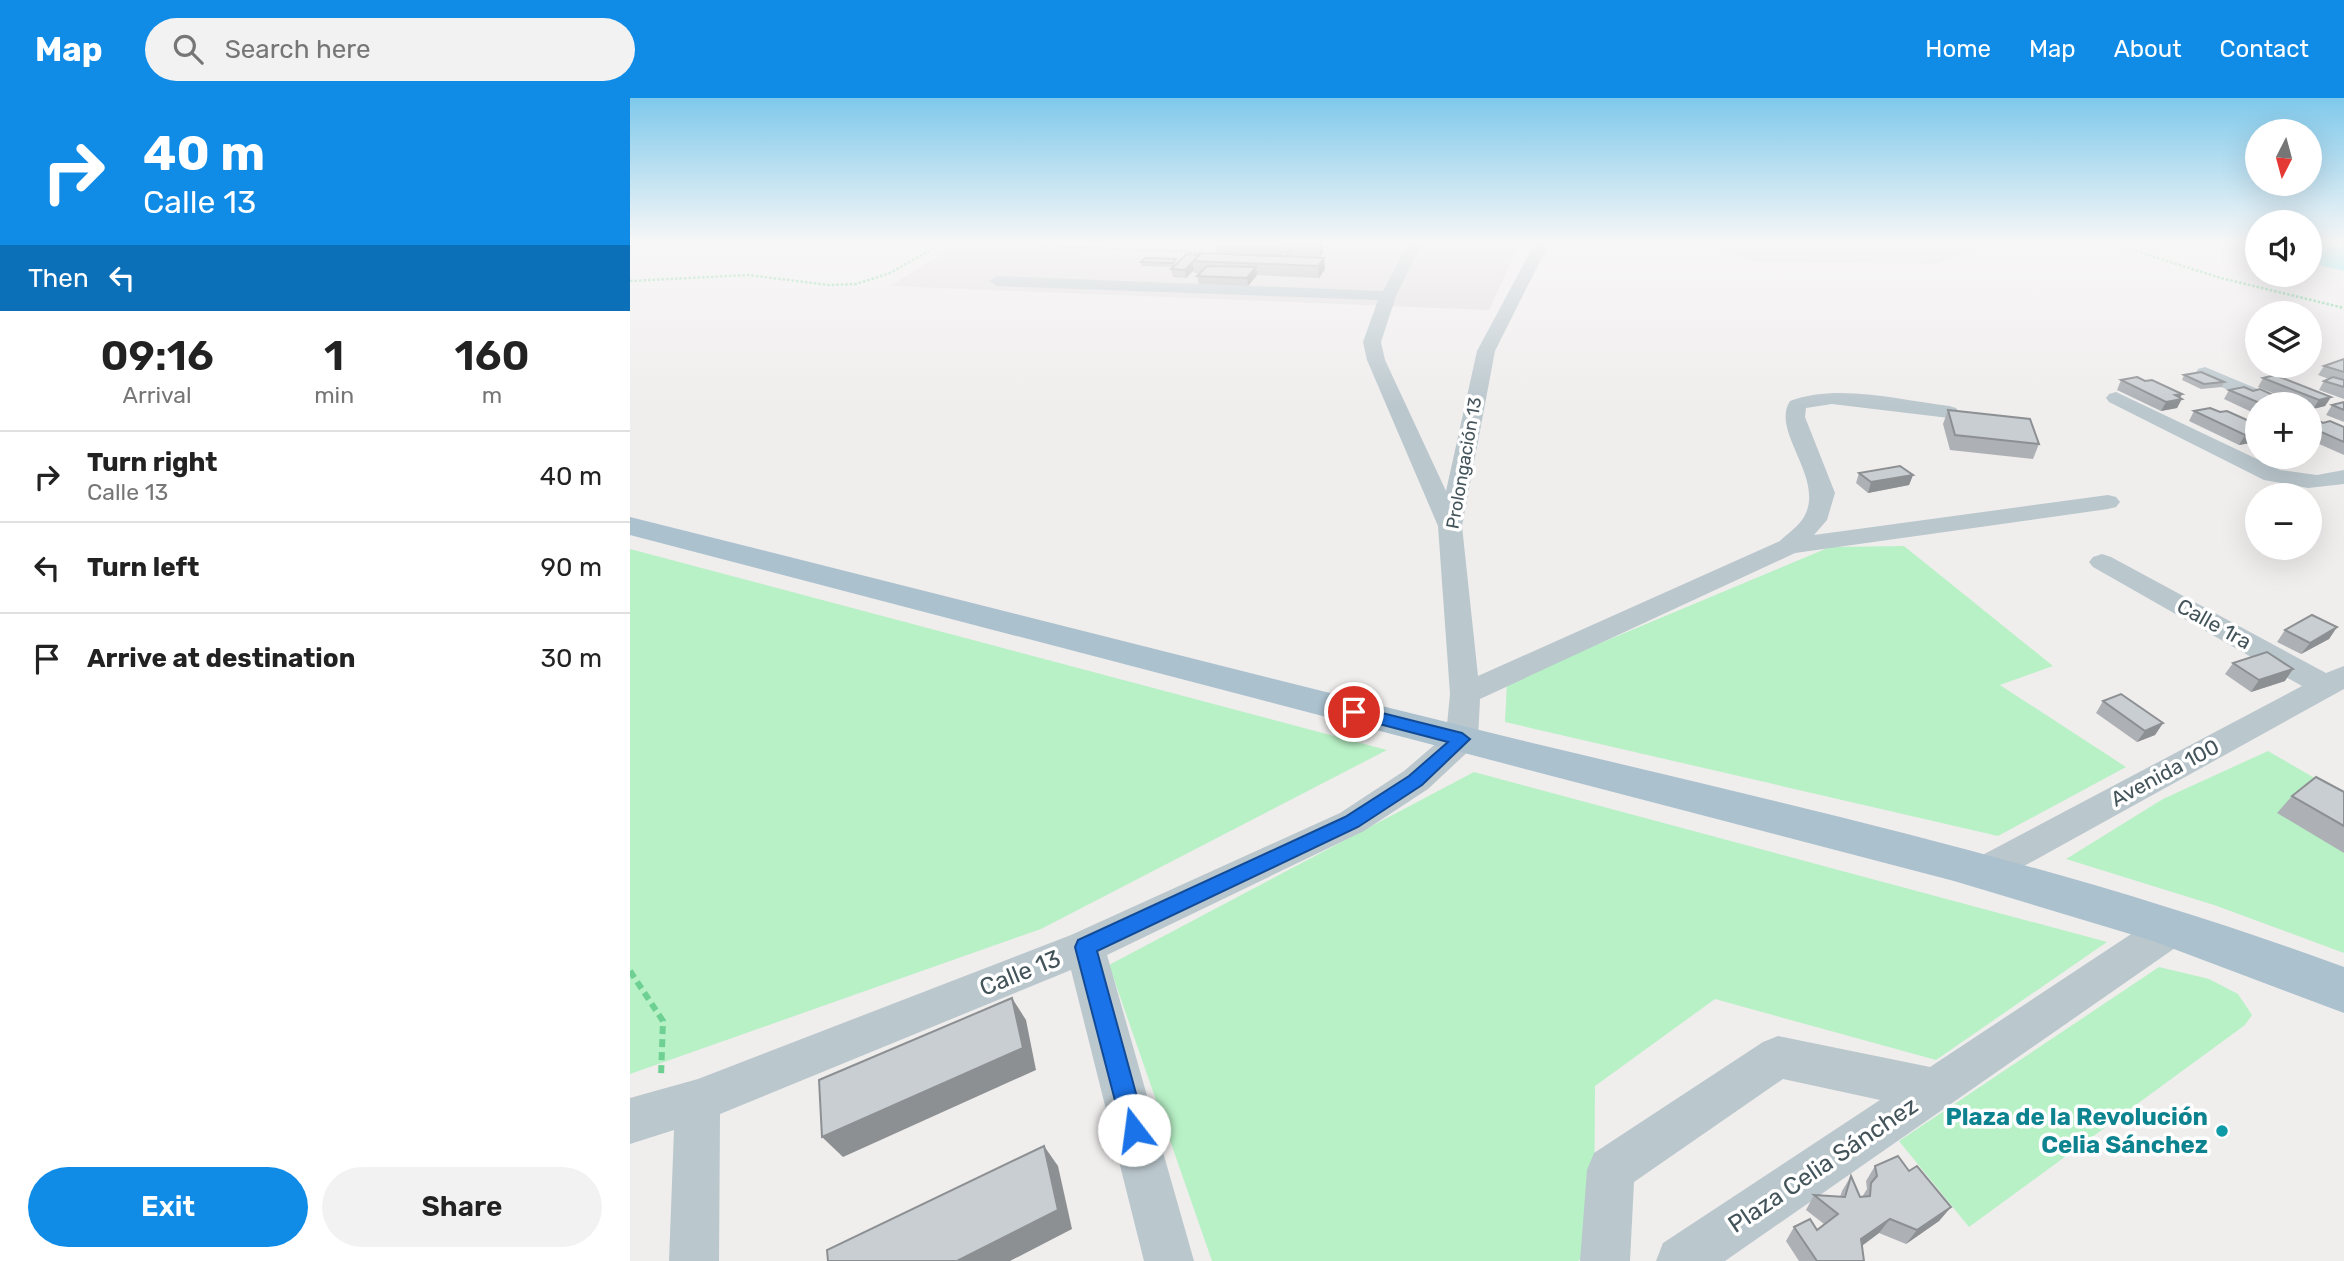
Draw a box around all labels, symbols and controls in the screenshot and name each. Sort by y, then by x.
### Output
search box [145,18,635,81]
text: Map [35,30,103,69]
icon: search [169,30,207,68]
text: Search here [225,34,370,65]
text: Home [1925,35,1991,63]
text: Map [2029,35,2076,63]
text: About [2114,35,2182,63]
text: Contact [2220,35,2309,63]
north arrow [2245,119,2322,196]
map controls [2245,119,2322,560]
text: 40 m [143,124,265,182]
icon: right [28,126,119,217]
text: Calle 13 [143,183,256,221]
button: sound [2245,210,2322,287]
icon: left [103,259,141,297]
text: Then [28,263,89,294]
button: layers [2245,301,2322,378]
text: 09:16 [100,331,214,381]
text: 1 [324,331,344,381]
text: 160 [455,331,530,381]
text: Arrival [123,381,192,409]
text: min [314,381,354,409]
text: m [482,381,502,409]
button: + [2245,392,2322,469]
street label: Prolongación 13 [1442,395,1486,531]
text: Turn right [87,447,217,478]
icon: right [28,458,66,496]
text: 40 m [540,461,602,492]
text: Calle 13 [87,478,168,506]
button: − [2245,483,2322,560]
icon: left [28,549,66,587]
text: Turn left [87,552,199,583]
text: 90 m [541,552,602,583]
street label: Calle 1ra [2173,593,2256,654]
icon: arrive [28,640,66,678]
text: Arrive at destination [87,643,355,674]
text: 30 m [540,643,602,674]
pin [1324,682,1384,742]
icon: arrive [1335,693,1373,731]
street label: Avenida 100 [2106,734,2223,812]
street label: Calle 13 [975,944,1065,1002]
street label: Plaza Celia Sánchez [1723,1091,1923,1239]
position arrow [1097,1093,1171,1167]
place label: Plaza de la Revolución Celia Sánchez [1946,1103,2208,1159]
marker: Plaza de la Revolución Celia Sánchez [2214,1123,2230,1139]
button: Exit [28,1167,308,1247]
button: Share [322,1167,602,1247]

